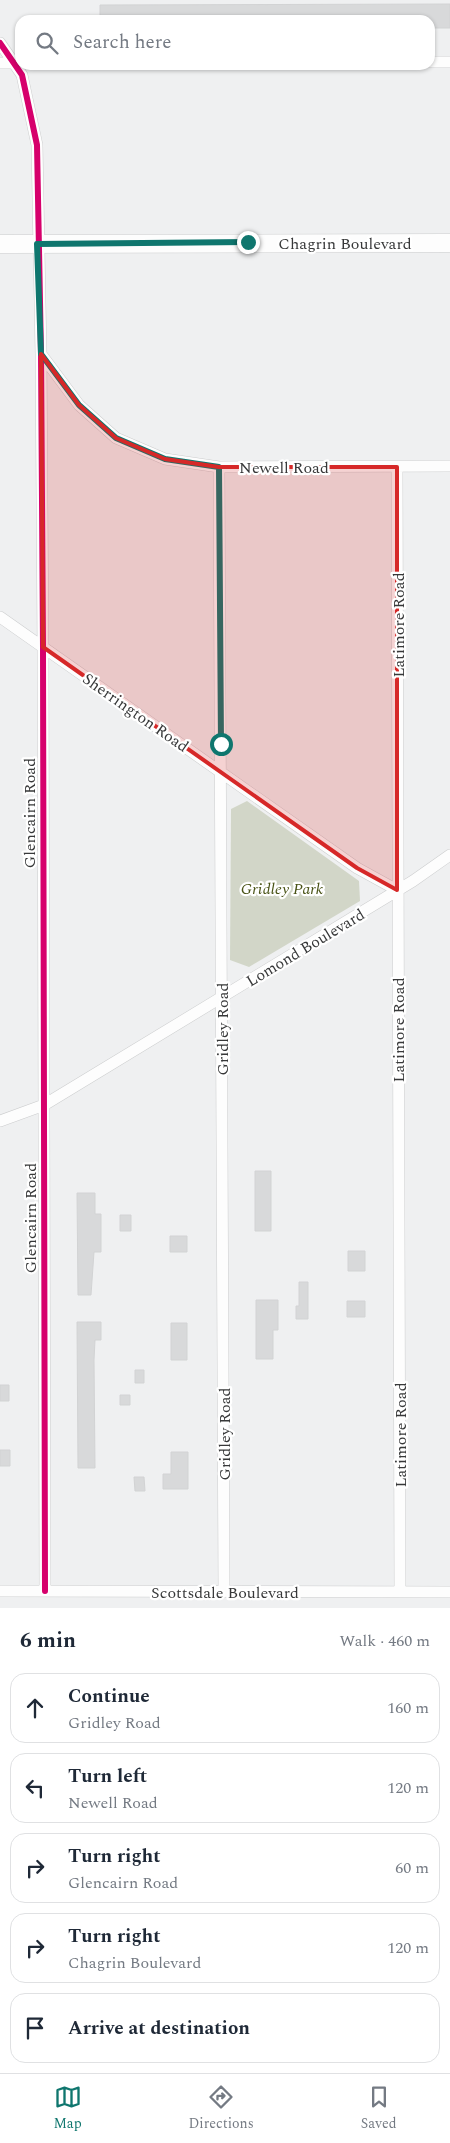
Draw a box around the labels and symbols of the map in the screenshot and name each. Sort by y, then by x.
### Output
route end [237,231,260,254]
street label: Chagrin Boulevard [278,232,412,256]
street label: Newell Road [239,456,329,480]
street label: Latimore Road [387,572,411,678]
street label: Sherrington Road [77,667,194,759]
route start [210,733,233,756]
street label: Glencairn Road [18,758,42,868]
park label: Gridley Park [241,877,324,901]
street label: Lomond Boulevard [241,903,370,993]
street label: Latimore Road [387,977,411,1083]
street label: Gridley Road [211,983,235,1075]
street label: Glencairn Road [19,1163,43,1273]
street label: Latimore Road [389,1382,413,1488]
street label: Gridley Road [213,1388,237,1480]
street label: Scottsdale Boulevard [151,1581,299,1605]

